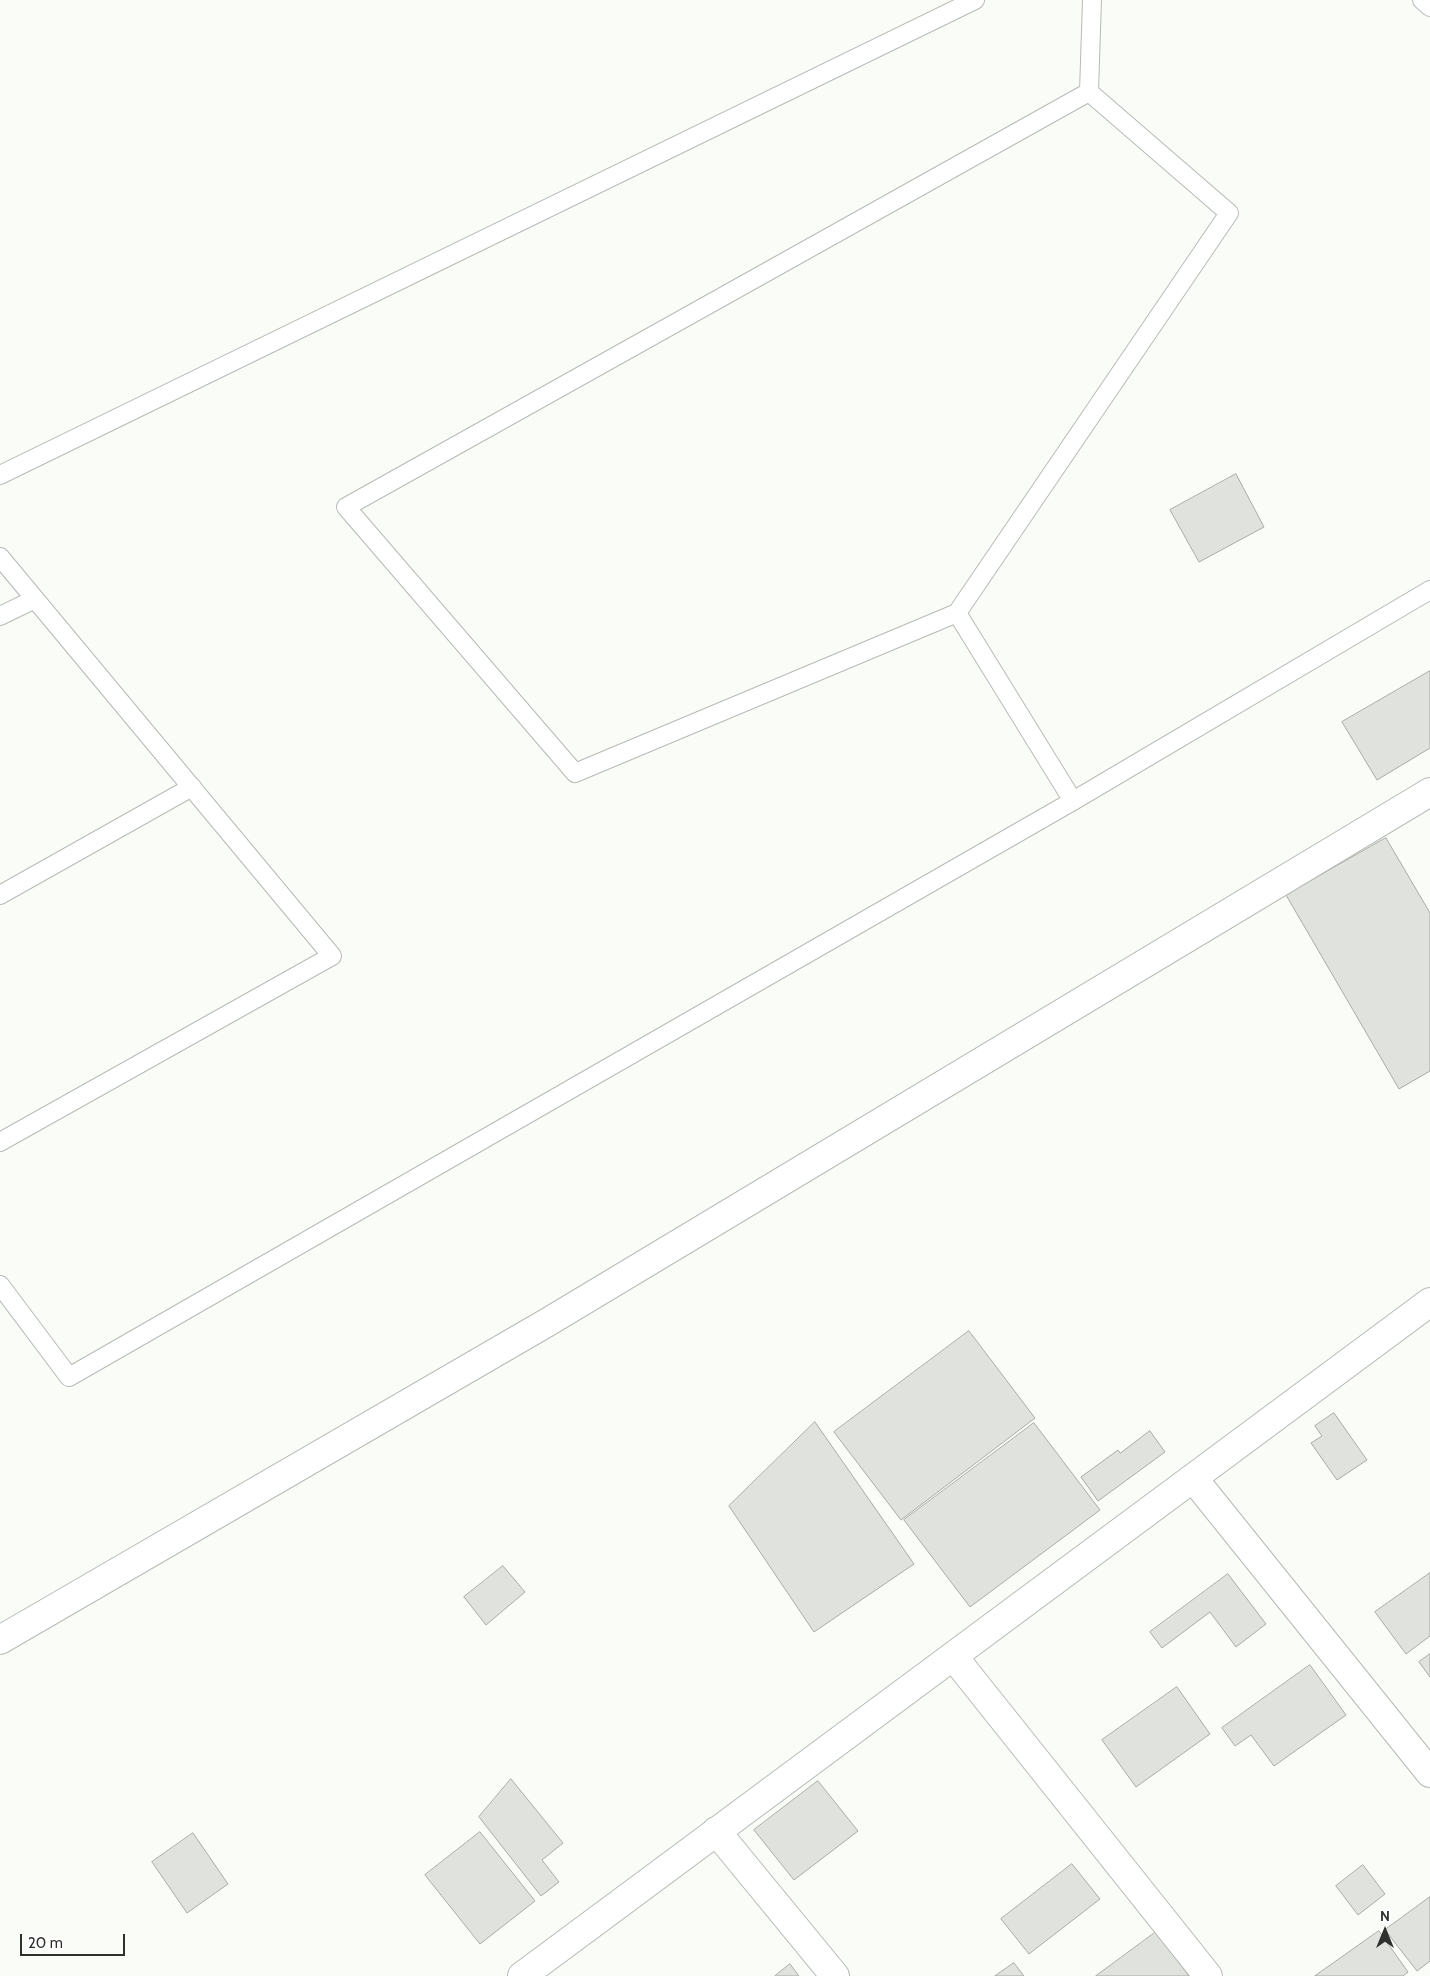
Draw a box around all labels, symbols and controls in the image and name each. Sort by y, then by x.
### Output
north arrow [1360,1906,1410,1956]
text: N [1380,1907,1390,1925]
scale bar [22,1924,128,1956]
text: 20 m [28,1934,63,1952]

